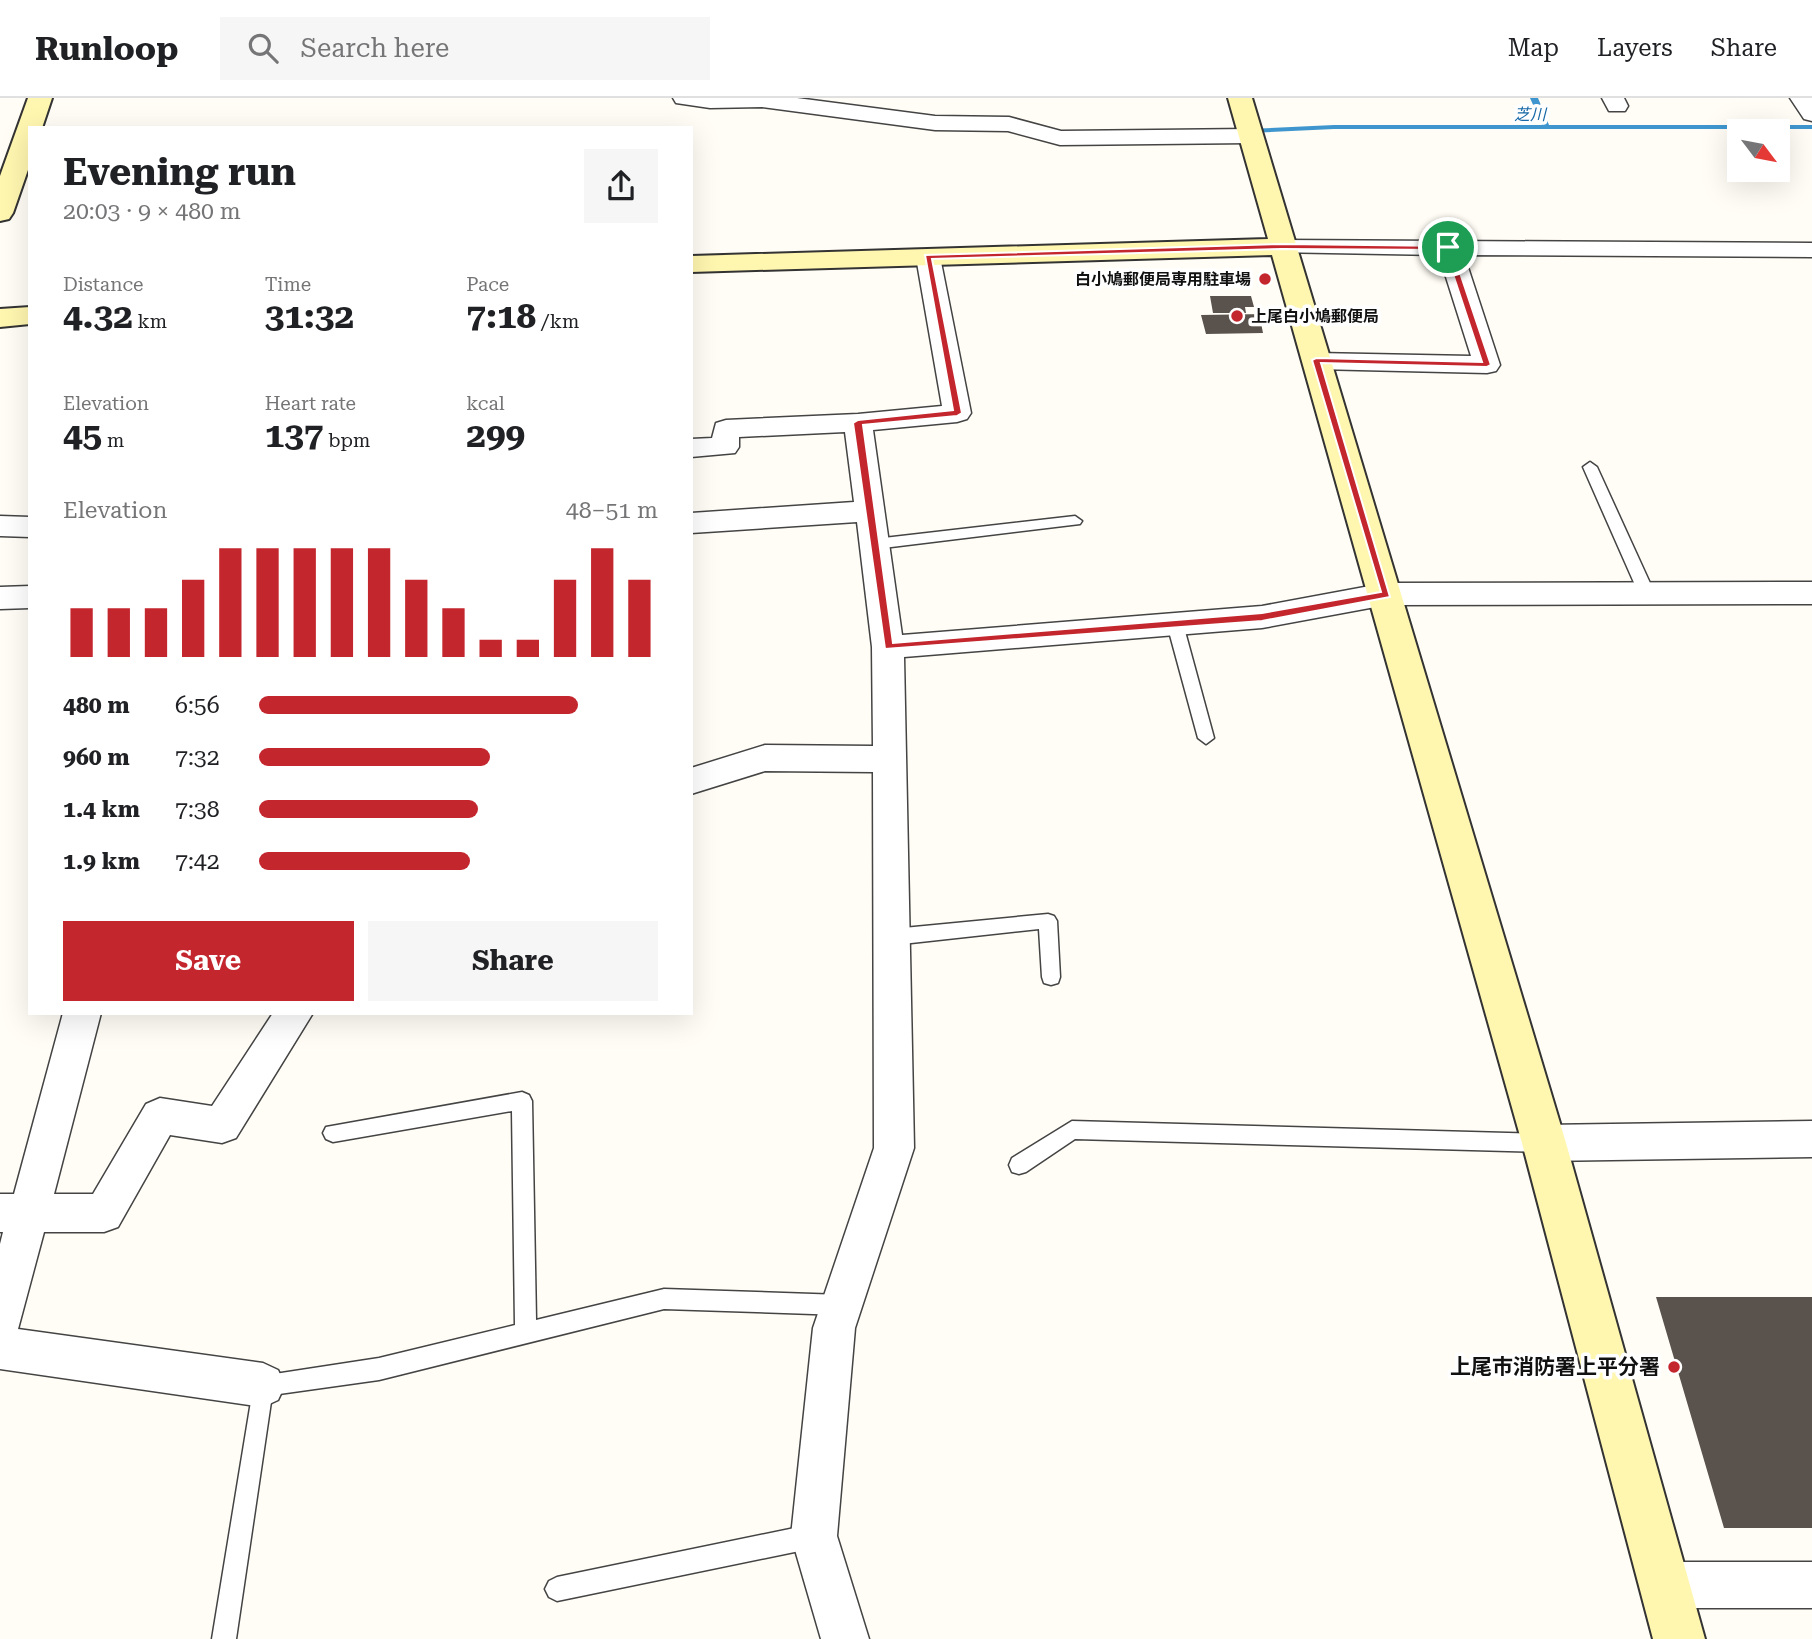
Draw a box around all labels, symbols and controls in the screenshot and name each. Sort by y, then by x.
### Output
search box [220,17,710,80]
text: Runloop [35,29,178,68]
icon: search [244,29,282,67]
text: Search here [300,33,449,63]
text: Map [1508,34,1559,62]
text: Layers [1597,34,1673,62]
text: Share [1711,34,1777,62]
water label: 芝川 [1514,105,1548,124]
north arrow [1727,119,1790,182]
map controls [1727,119,1790,182]
button: share [584,149,658,223]
text: Evening run [63,150,296,194]
text: 20:03 · 9 × 480 m [63,198,241,225]
pin [1418,217,1478,277]
icon: arrive [1429,228,1467,266]
place label: 白小鳩郵便局専用駐車場 [1075,270,1251,289]
marker: 白小鳩郵便局専用駐車場 [1257,271,1273,287]
text: Distance [63,273,143,296]
text: Time [265,273,311,296]
text: Pace [466,273,509,296]
text: 4.32 [63,296,133,337]
text: 31:32 [265,296,354,337]
text: 7:18 [466,296,536,337]
place label: 上尾白小鳩郵便局 [1251,307,1379,326]
marker: 上尾白小鳩郵便局 [1229,308,1245,324]
text: km [133,310,167,333]
text: /km [536,310,579,333]
text: Elevation [63,392,149,415]
text: Heart rate [265,392,356,415]
text: kcal [466,392,505,415]
text: 45 [63,415,102,456]
text: 137 [265,415,323,456]
text: 299 [466,415,525,456]
text: m [102,429,124,452]
text: bpm [323,429,370,452]
text: Elevation [63,497,167,524]
text: 48–51 m [566,497,658,524]
text: 480 m [63,692,130,719]
text: 6:56 [175,692,220,719]
text: 960 m [63,744,130,771]
text: 7:32 [175,744,220,771]
text: 1.4 km [63,796,140,823]
text: 7:38 [175,796,220,823]
text: 1.9 km [63,848,140,875]
text: 7:42 [175,848,220,875]
button: Save [63,921,354,1001]
button: Share [368,921,658,1001]
place label: 上尾市消防署上平分署 [1450,1355,1660,1379]
marker: 上尾市消防署上平分署 [1666,1359,1682,1375]

